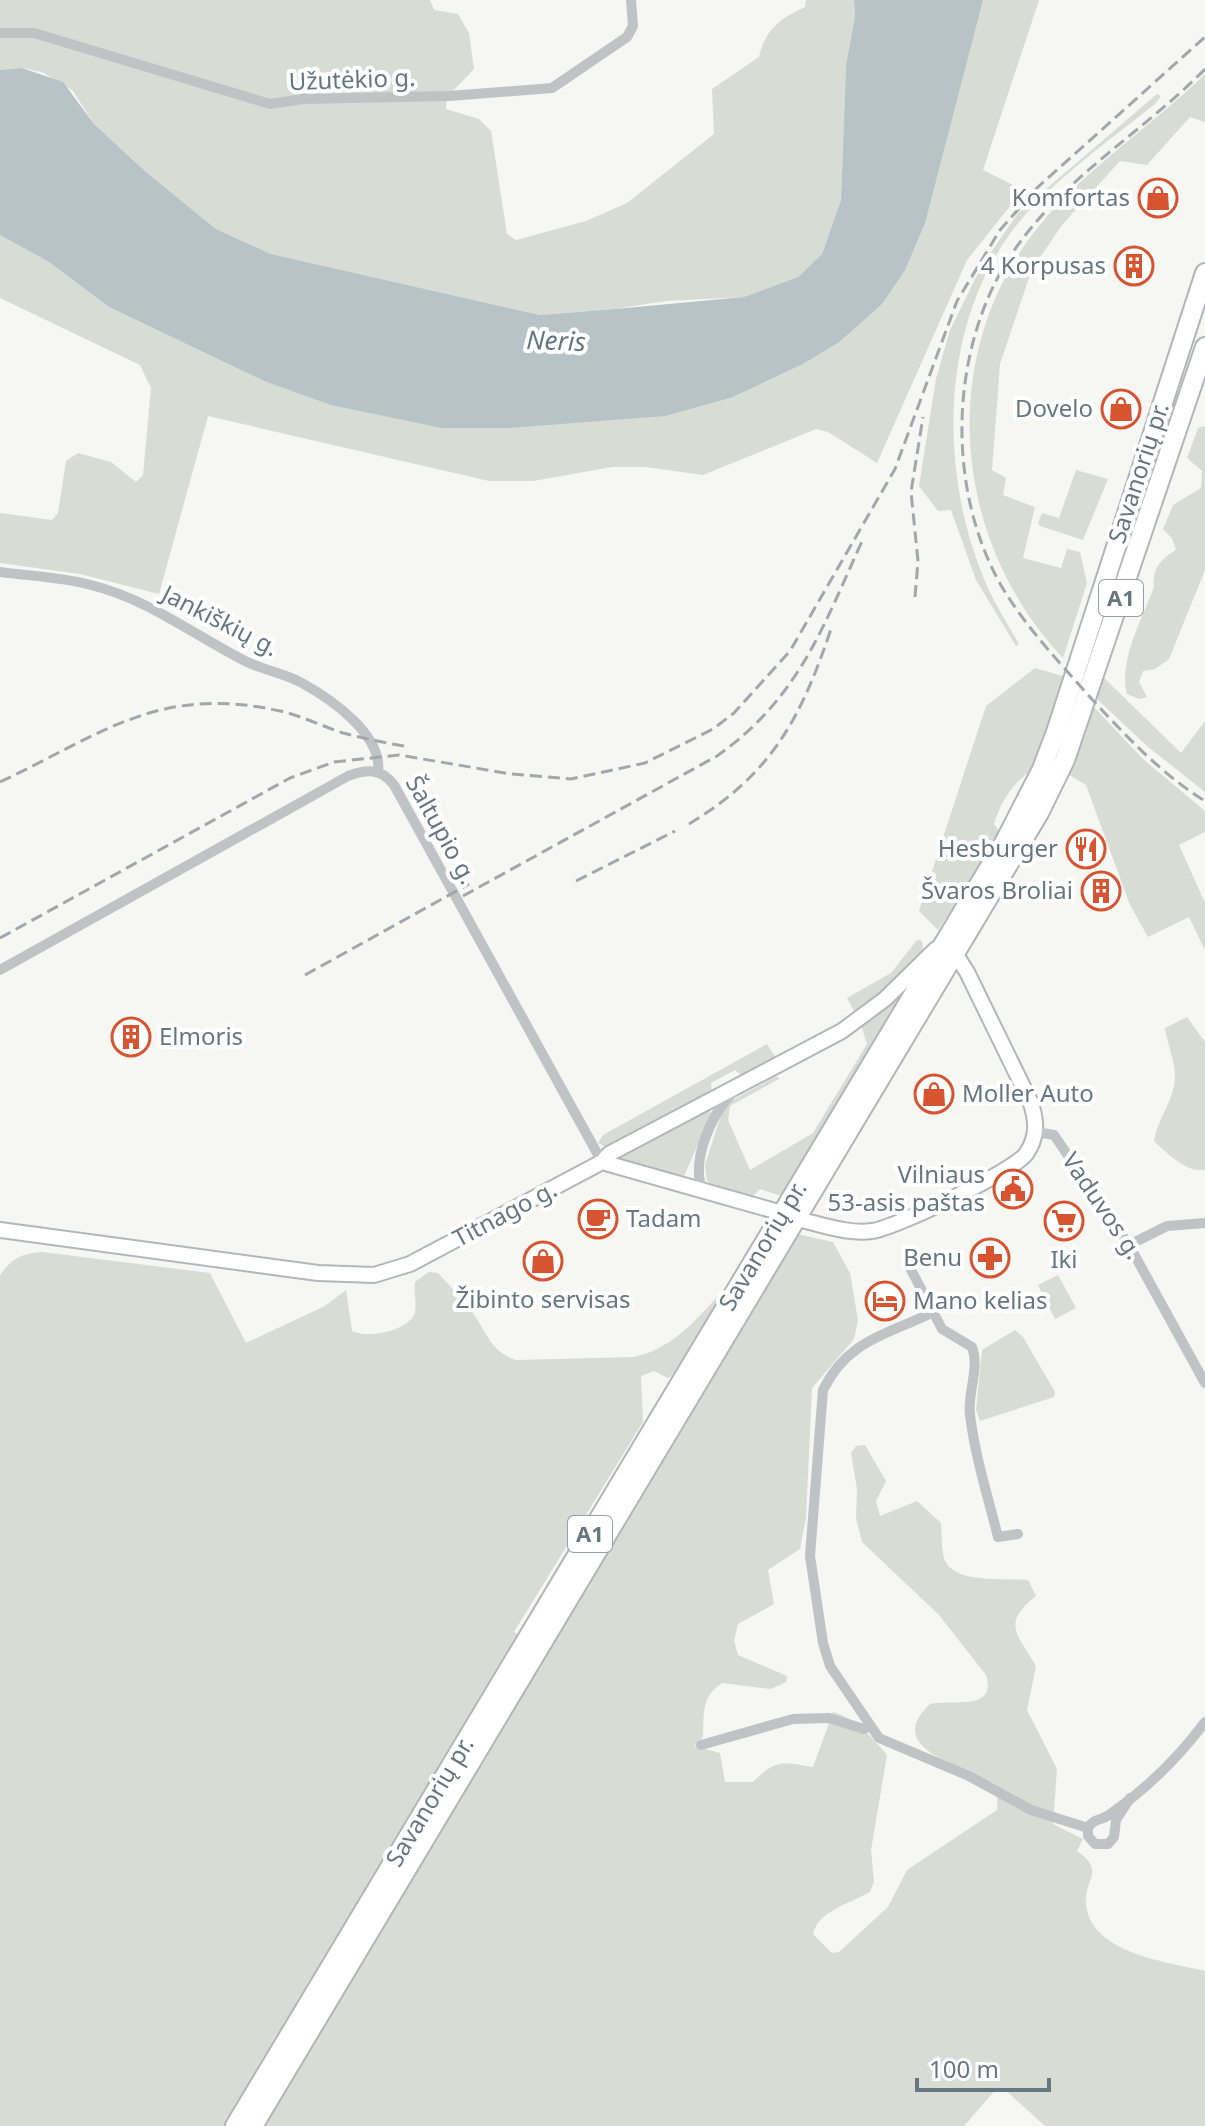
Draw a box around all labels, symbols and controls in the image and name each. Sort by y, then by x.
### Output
street label: Užutėkio g. [288,60,416,97]
shop icon: Komfortas [1137,177,1179,219]
place label: Komfortas [1012,180,1130,213]
building icon: 4 Korpusas [1113,245,1155,287]
place label: 4 Korpusas [981,248,1106,281]
water label: Neris [526,321,586,359]
shop icon: Dovelo [1100,388,1142,430]
place label: Dovelo [1015,391,1093,424]
street label: Savanorių pr. [1099,398,1176,547]
street label: Jankiškių g. [155,575,285,663]
road number: A1 [1099,580,1143,616]
street label: Šaltupio g. [399,769,486,889]
restaurant icon: Hesburger [1065,828,1107,870]
place label: Hesburger [938,831,1058,864]
building icon: Švaros Broliai [1080,870,1122,912]
place label: Švaros Broliai [921,873,1073,906]
building icon: Elmoris [110,1016,152,1058]
place label: Elmoris [159,1019,243,1052]
shop icon: Moller Auto [913,1073,955,1115]
place label: Moller Auto [962,1076,1094,1109]
street label: Vaduvos g. [1055,1145,1151,1265]
place label: Vilniaus 53-asis paštas [828,1157,985,1218]
public building icon: Vilniaus 53-asis paštas [992,1168,1034,1210]
street label: Titnago g. [447,1172,562,1254]
street label: Savanorių pr. [710,1174,813,1316]
cafe icon: Tadam [577,1198,619,1240]
supermarket icon: Iki [1043,1200,1085,1242]
place label: Tadam [626,1201,702,1234]
pharmacy icon: Benu [969,1237,1011,1279]
shop icon: Žibinto servisas [522,1240,564,1282]
place label: Benu [903,1240,962,1273]
place label: Iki [1050,1242,1078,1275]
hotel icon: Mano kelias [864,1280,906,1322]
place label: Žibinto servisas [456,1282,630,1315]
place label: Mano kelias [913,1283,1048,1316]
road number: A1 [568,1516,612,1552]
street label: Savanorių pr. [377,1730,480,1872]
scale bar [917,2042,1049,2092]
text: 100 m [929,2052,999,2085]

